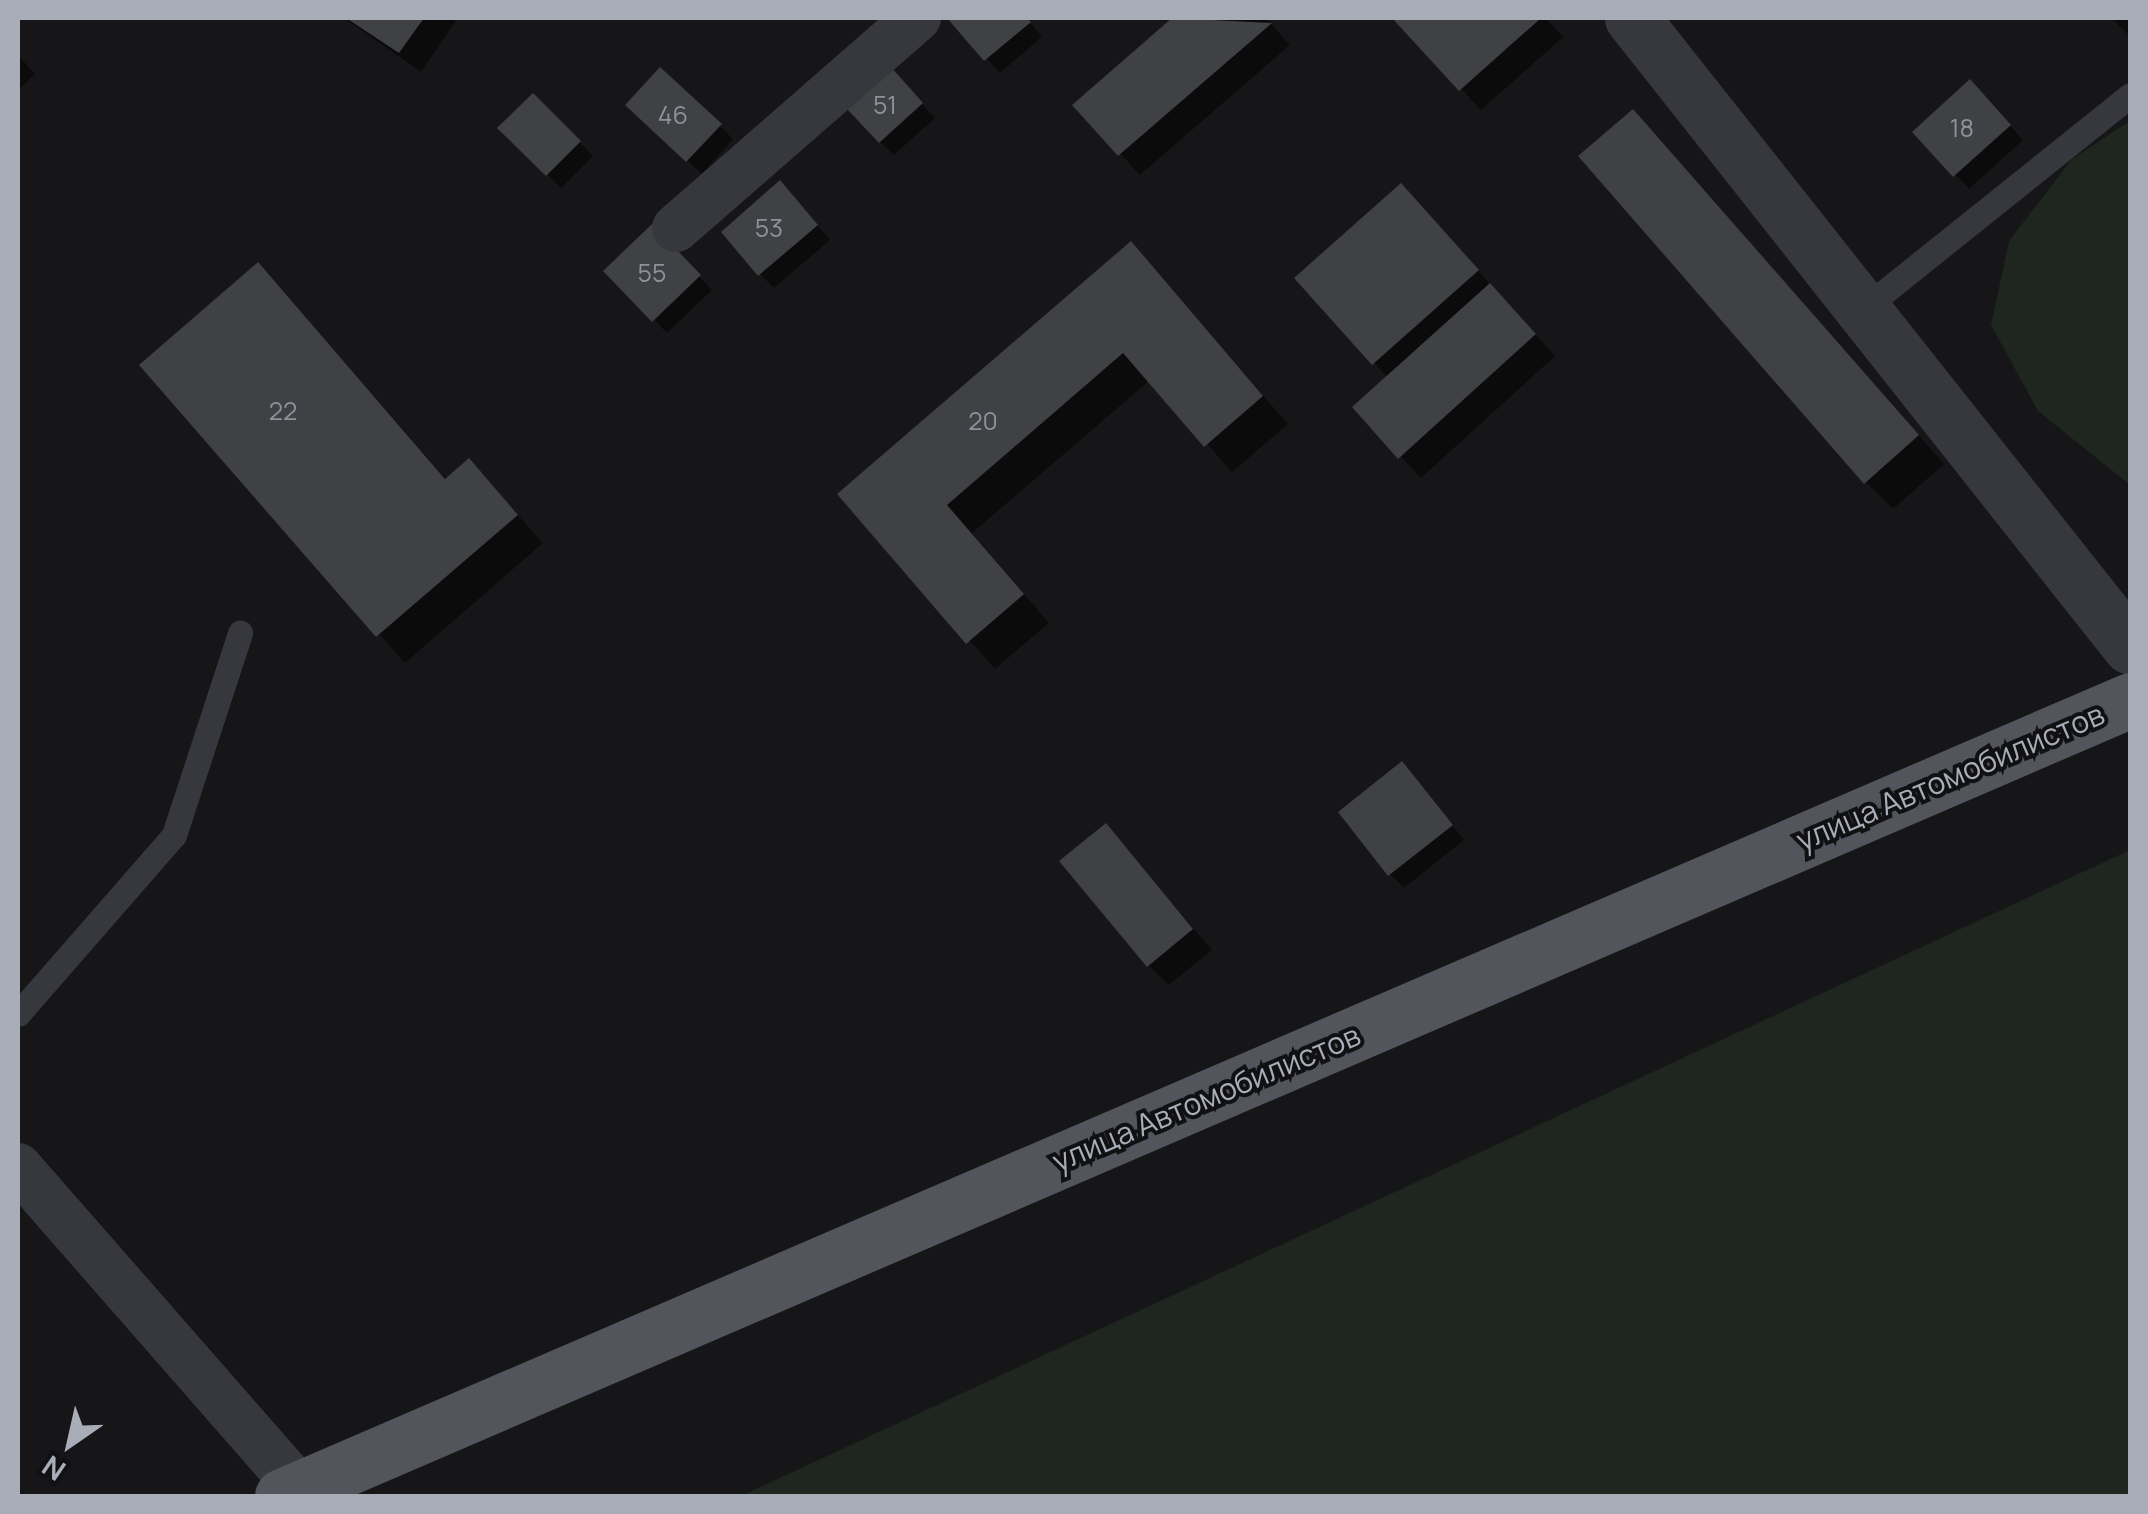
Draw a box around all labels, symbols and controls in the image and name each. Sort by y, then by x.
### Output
house number: 51 [873,90,897,120]
house number: 46 [658,100,688,130]
house number: 18 [1950,113,1974,143]
house number: 53 [755,213,783,243]
house number: 55 [638,258,666,288]
house number: 22 [269,396,297,426]
house number: 20 [968,406,998,436]
street label: улица Автомобилистов [1791,696,2109,858]
street label: улица Автомобилистов [1047,1017,1365,1179]
north arrow [20,1394,120,1494]
text: N [34,1448,72,1490]

